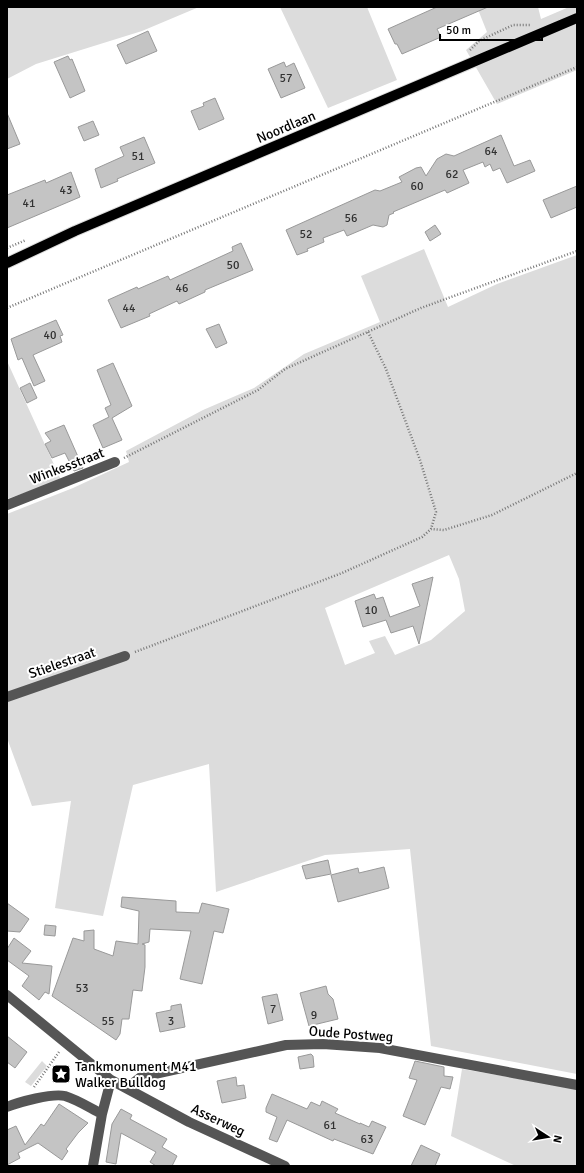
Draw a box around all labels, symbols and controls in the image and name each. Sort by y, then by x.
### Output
scale bar [440,16,542,42]
text: 50 m [446,23,471,38]
house number: 57 [280,71,292,86]
street label: Noordlaan [254,107,318,147]
house number: 64 [485,144,498,159]
house number: 51 [132,149,144,164]
house number: 62 [446,167,458,182]
house number: 60 [411,179,423,194]
house number: 43 [60,183,72,198]
house number: 41 [23,196,35,211]
house number: 56 [345,211,357,226]
house number: 52 [300,227,312,242]
house number: 50 [227,258,239,273]
house number: 46 [176,281,188,296]
house number: 44 [123,301,136,316]
house number: 40 [44,328,56,343]
street label: Winkesstraat [27,444,107,488]
house number: 10 [365,603,377,618]
street label: Stielestraat [26,644,98,682]
house number: 53 [76,981,88,996]
house number: 7 [270,1002,276,1017]
house number: 9 [311,1008,317,1023]
house number: 55 [102,1014,114,1029]
house number: 3 [168,1014,174,1029]
street label: Oude Postweg [308,1023,394,1045]
place label: Tankmonument M41 Walker Bulldog [75,1058,197,1091]
place icon: Tankmonument M41 Walker Bulldog [50,1063,72,1085]
street label: Asserweg [188,1100,248,1140]
north arrow [528,1117,568,1157]
house number: 61 [324,1118,336,1133]
house number: 63 [361,1132,373,1147]
text: N [550,1134,564,1144]

